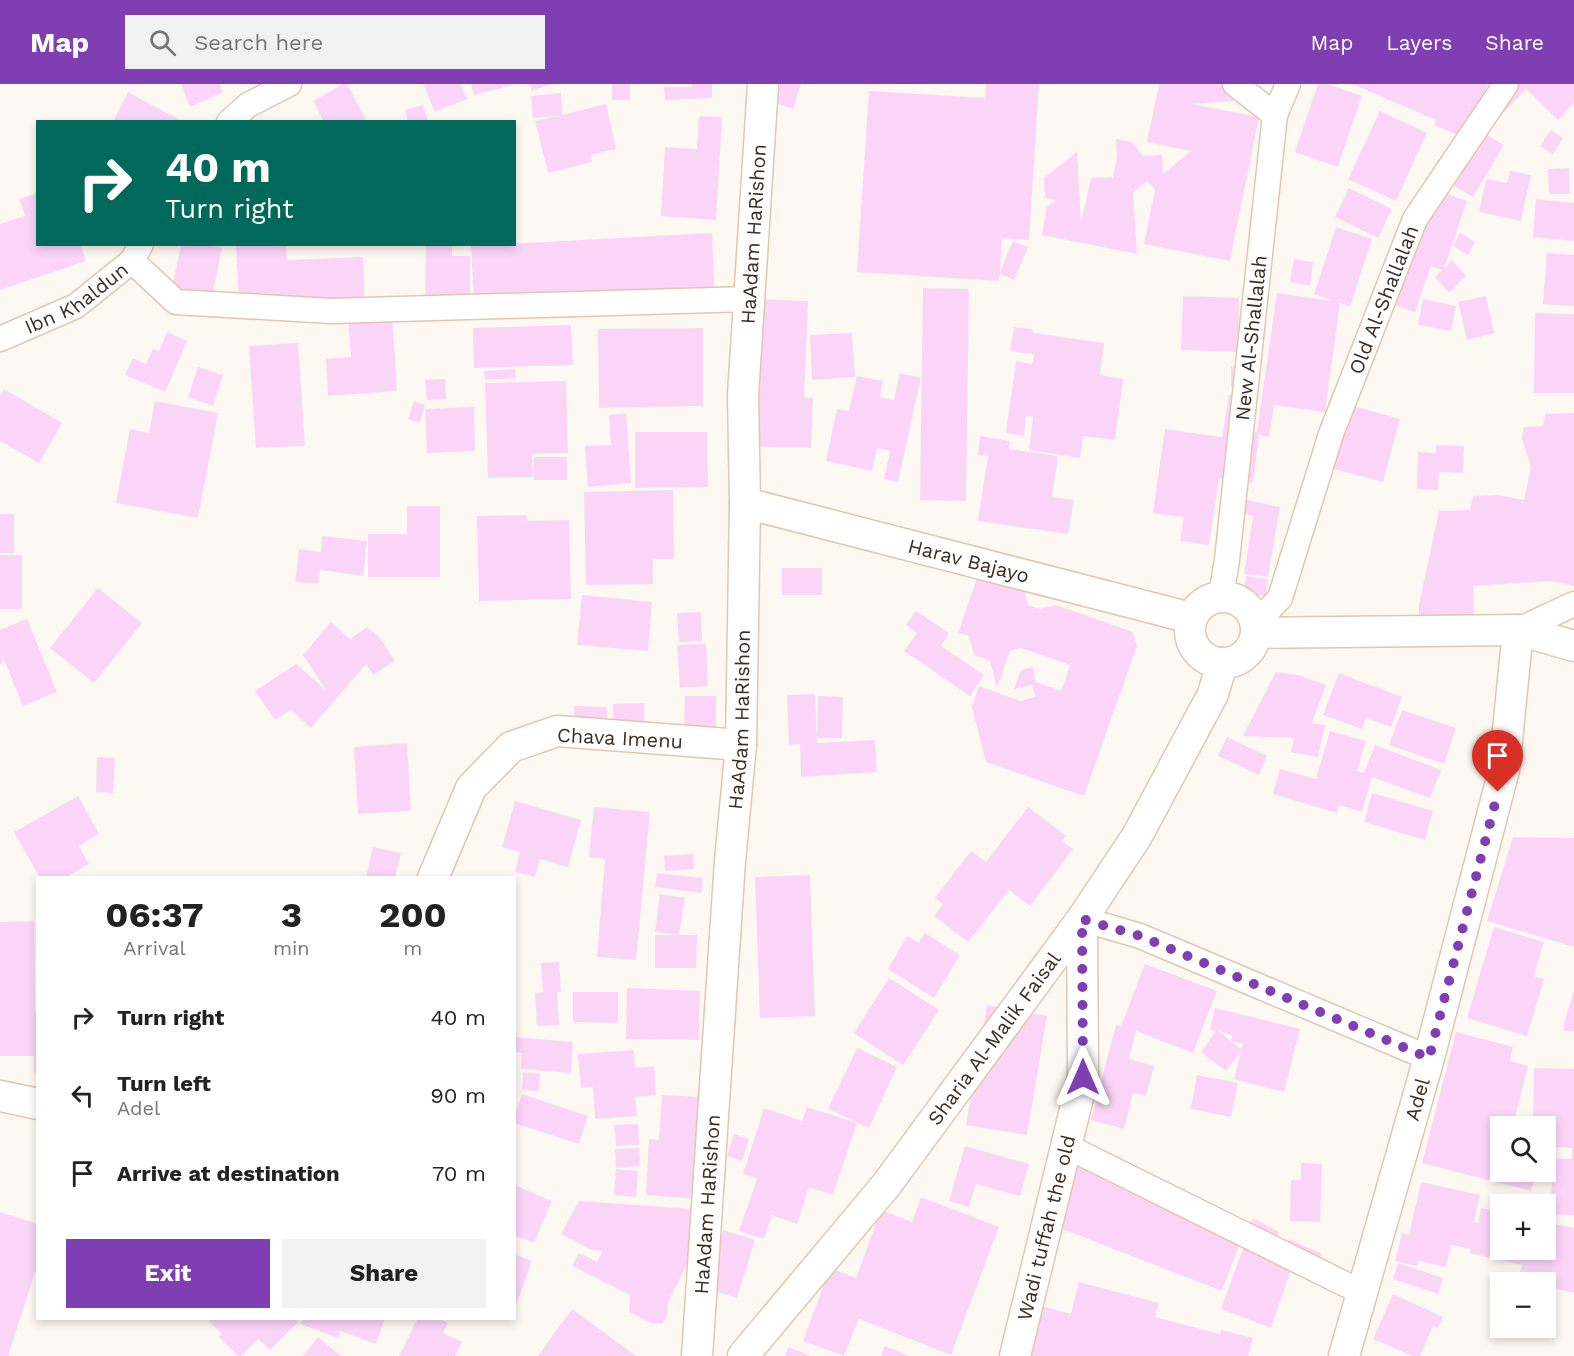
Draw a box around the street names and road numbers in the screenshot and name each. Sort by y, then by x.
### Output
street label: HaAdam HaRishon [736,143,771,325]
street label: Old Al-Shallalah [1344,222,1423,378]
street label: New Al-Shallalah [1230,254,1272,422]
street label: Ibn Khaldun [21,257,133,339]
street label: Harav Bajayo [906,534,1032,588]
street label: HaAdam HaRishon [723,629,755,811]
street label: Chava Imenu [556,723,684,753]
street label: Sharia Al-Malik Faisal [922,947,1066,1130]
street label: Adel [1400,1075,1435,1123]
street label: HaAdam HaRishon [689,1114,725,1295]
street label: Wadi tuffah the old [1012,1133,1080,1323]

